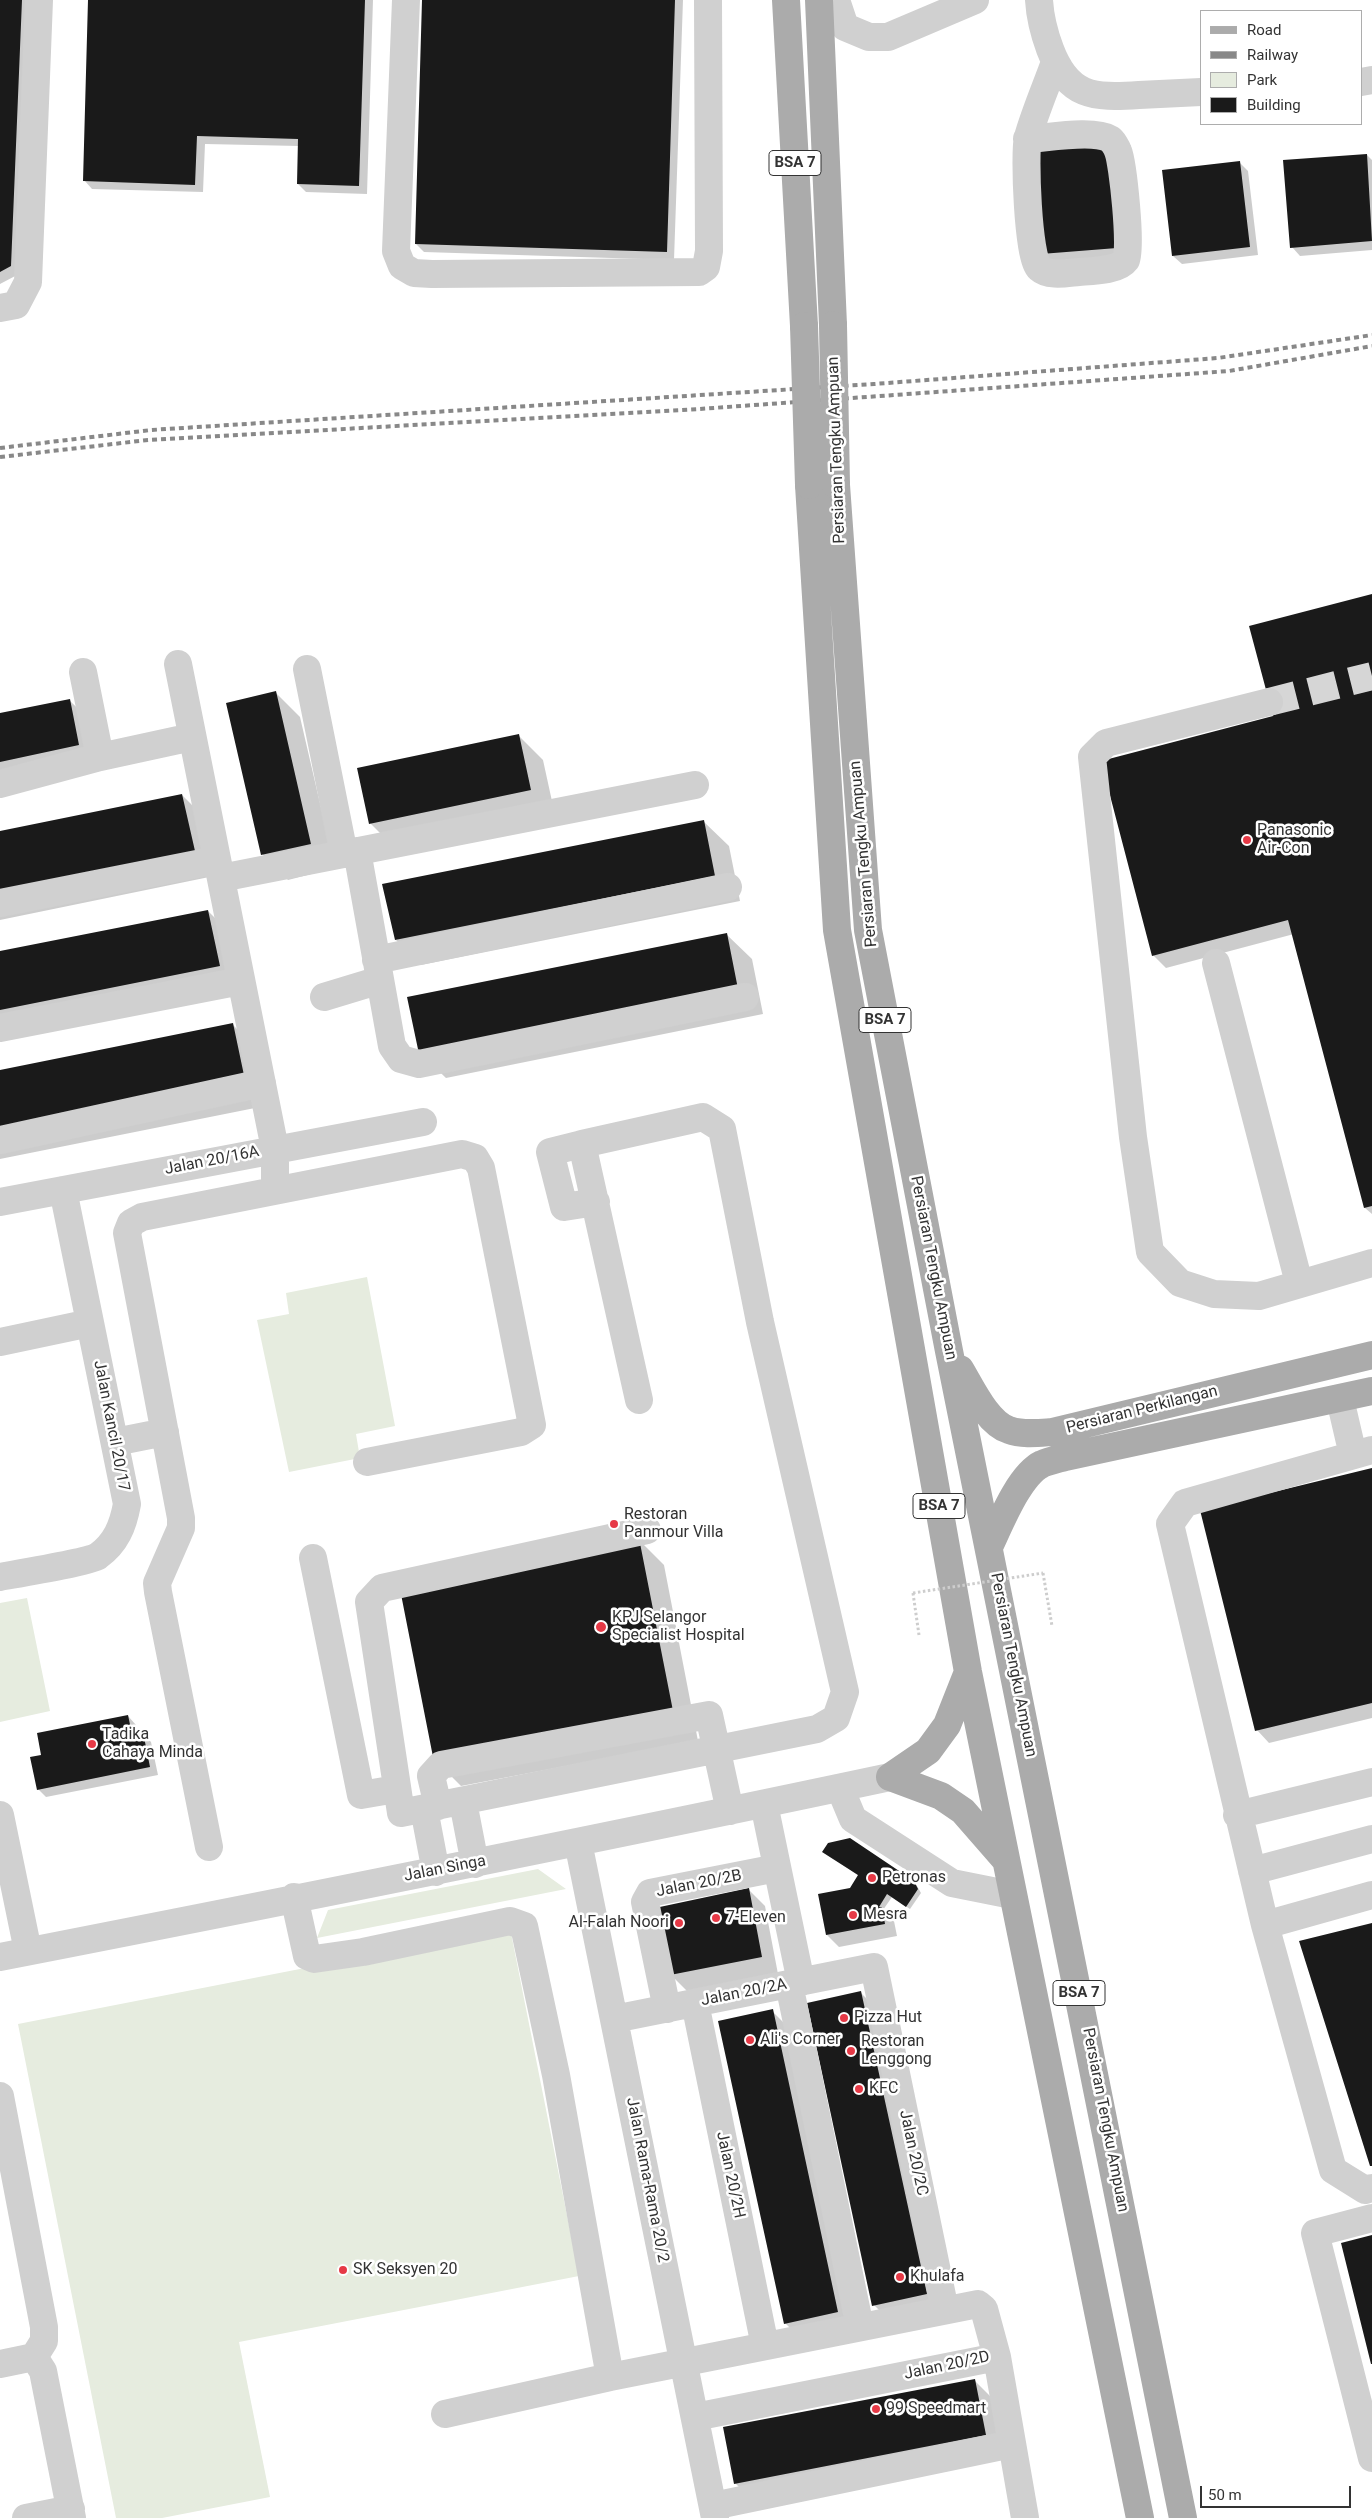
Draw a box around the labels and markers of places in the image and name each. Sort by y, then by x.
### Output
place label: Panasonic Air-Con [1257,821,1332,859]
marker: Panasonic Air-Con [1241,834,1253,846]
place label: Restoran Panmour Villa [624,1505,723,1543]
marker: Restoran Panmour Villa [608,1518,620,1530]
place label: KPJ Selangor Specialist Hospital [612,1608,745,1646]
marker: KPJ Selangor Specialist Hospital [594,1620,608,1634]
place label: Tadika Cahaya Minda [102,1725,203,1763]
marker: Tadika Cahaya Minda [86,1738,98,1750]
place label: Petronas [882,1868,946,1888]
marker: Petronas [866,1872,878,1884]
place label: Mesra [863,1905,908,1925]
place label: 7-Eleven [726,1908,786,1928]
marker: Mesra [847,1909,859,1921]
marker: 7-Eleven [710,1912,722,1924]
place label: Al-Falah Noori [569,1913,669,1933]
marker: Al-Falah Noori [673,1917,685,1929]
place label: Pizza Hut [854,2008,922,2028]
marker: Pizza Hut [838,2012,850,2024]
place label: Ali's Corner [760,2030,840,2050]
place label: Restoran Lenggong [861,2032,932,2070]
marker: Ali's Corner [744,2034,756,2046]
marker: Restoran Lenggong [845,2045,857,2057]
place label: KFC [869,2079,898,2099]
marker: KFC [853,2083,865,2095]
place label: SK Seksyen 20 [353,2260,458,2280]
marker: SK Seksyen 20 [337,2264,349,2276]
place label: Khulafa [910,2267,965,2287]
marker: Khulafa [894,2271,906,2283]
place label: 99 Speedmart [886,2399,986,2419]
marker: 99 Speedmart [870,2403,882,2415]

